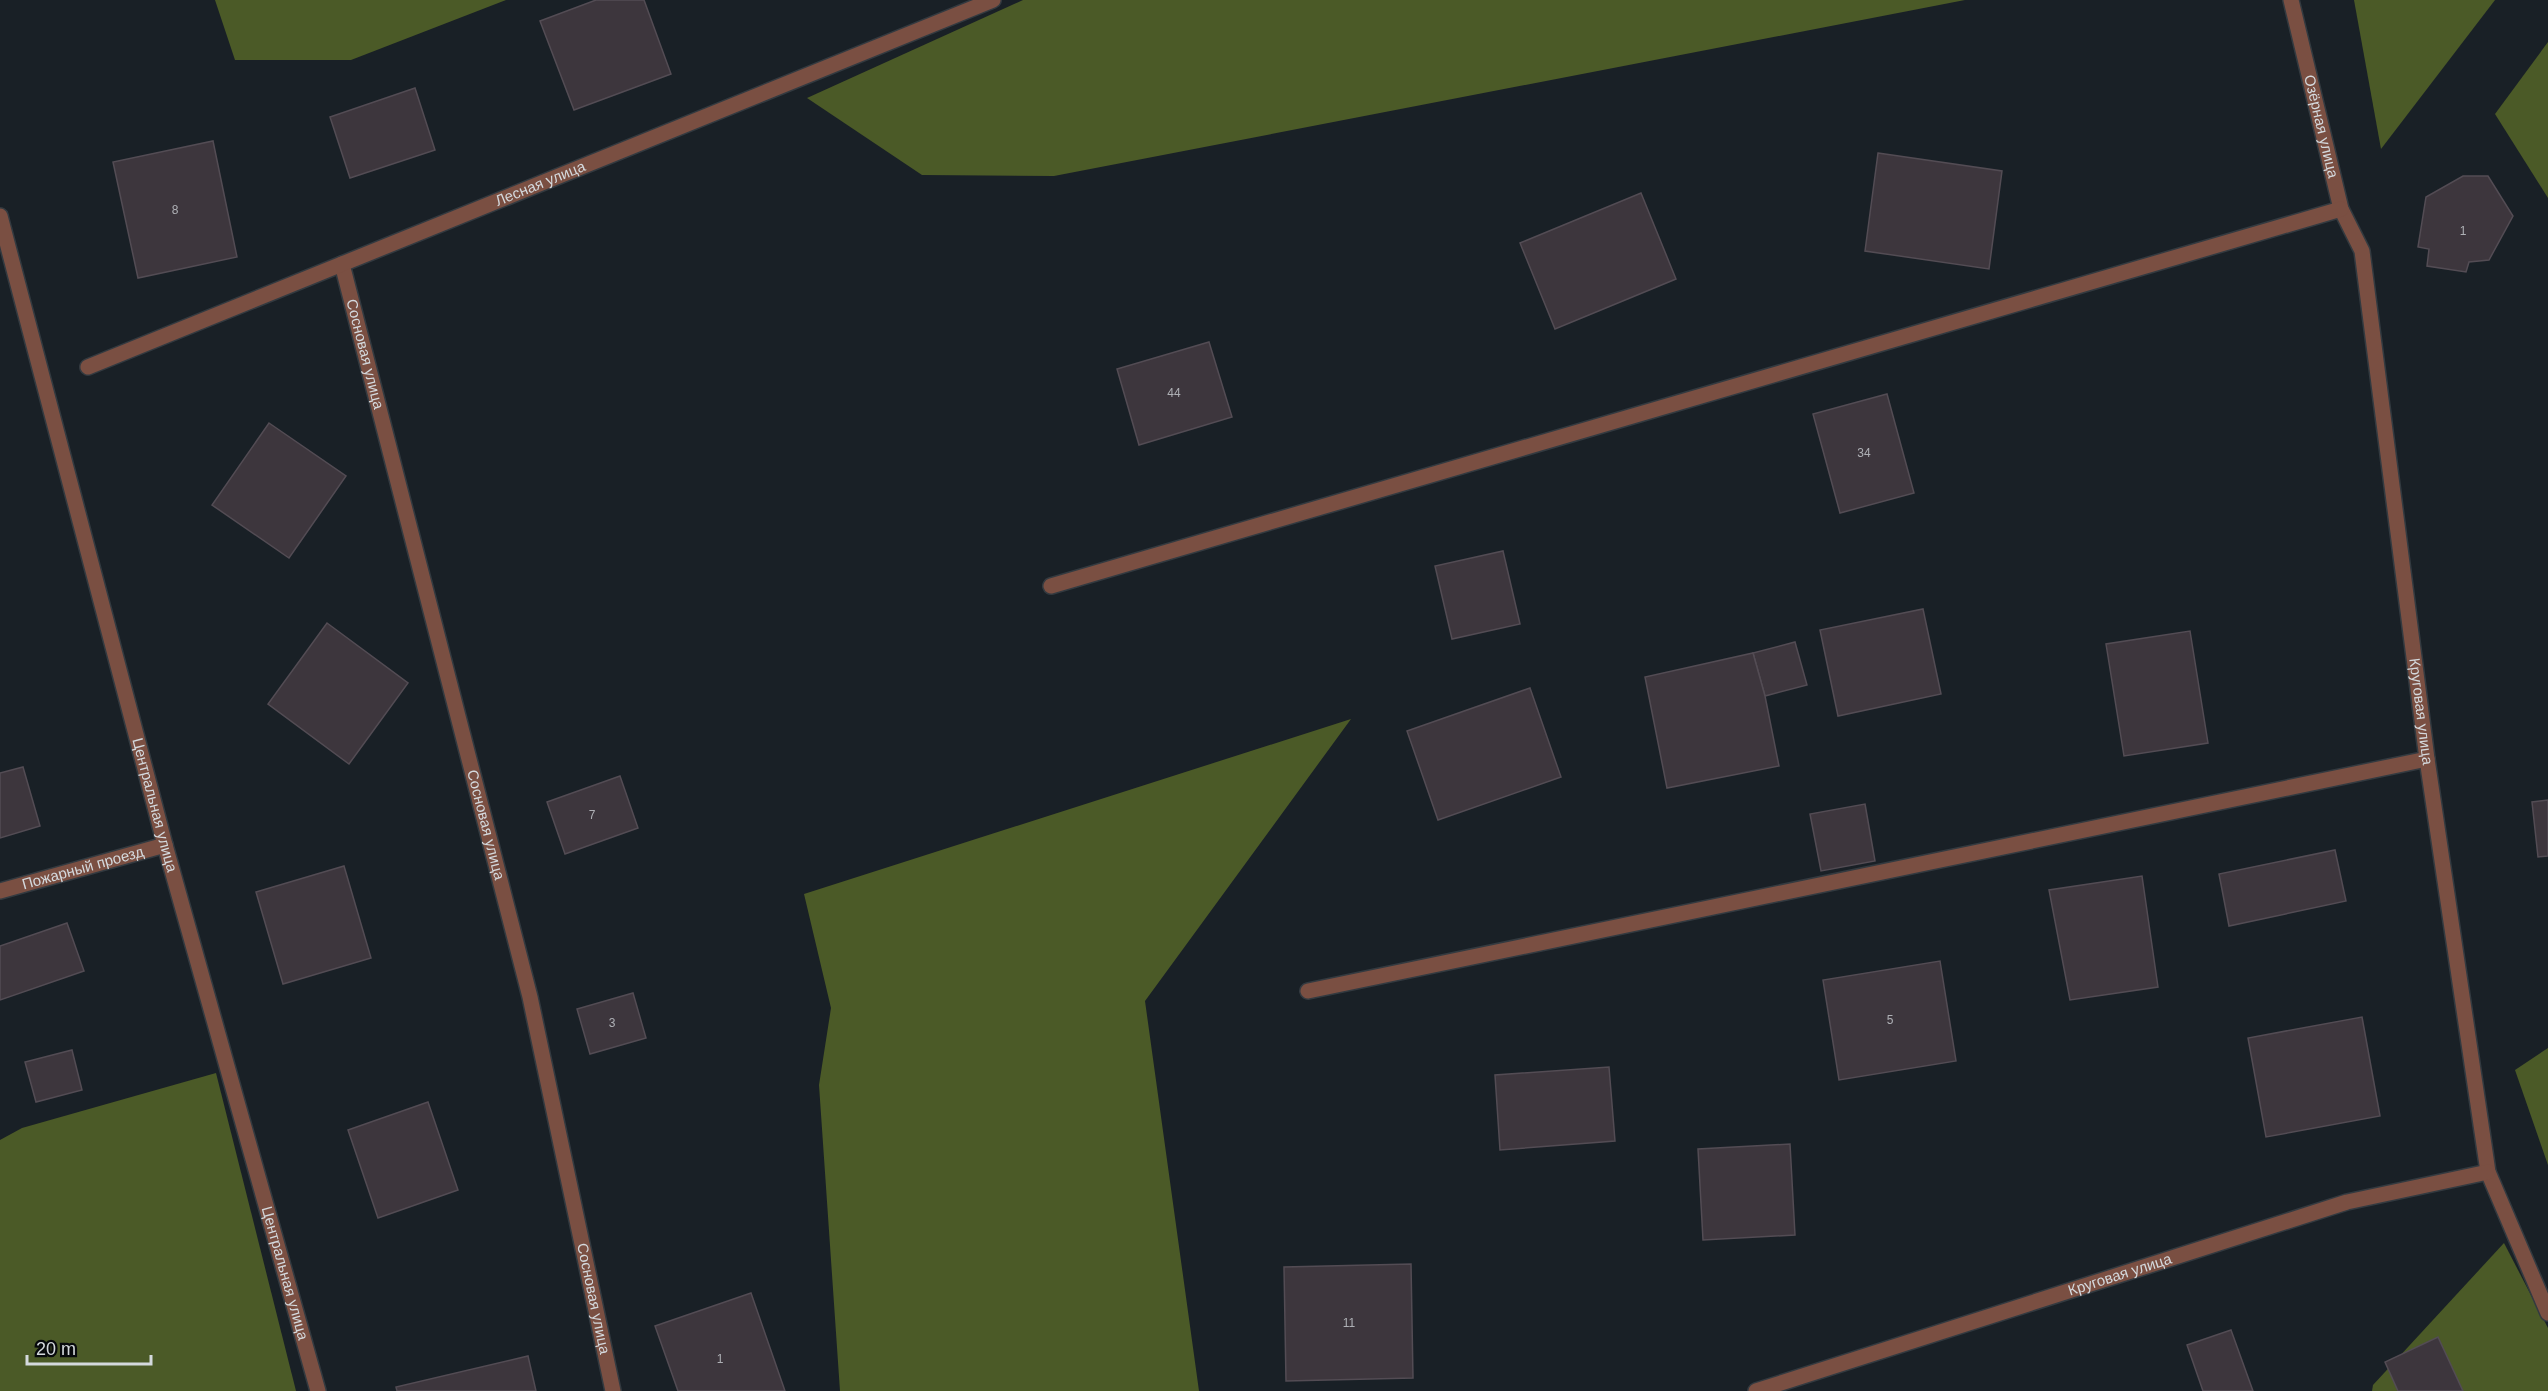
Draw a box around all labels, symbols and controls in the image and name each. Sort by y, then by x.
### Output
street label: Озёрная улица [2301,73,2342,180]
street label: Лесная улица [492,157,588,209]
house number: 8 [172,203,179,217]
house number: 1 [2460,224,2467,238]
street label: Сосновая улица [343,297,388,411]
house number: 44 [1167,386,1181,400]
house number: 34 [1857,446,1871,460]
street label: Круговая улица [2406,657,2437,767]
street label: Центральная улица [129,736,181,875]
street label: Сосновая улица [464,768,509,882]
house number: 7 [589,808,596,822]
street label: Пожарный проезд [20,842,146,892]
house number: 5 [1887,1013,1894,1027]
house number: 3 [609,1016,616,1030]
street label: Центральная улица [259,1204,312,1343]
street label: Сосновая улица [574,1241,614,1356]
street label: Круговая улица [2066,1249,2174,1299]
house number: 11 [1343,1316,1356,1330]
scale bar [27,1328,152,1366]
text: 20 m [36,1339,76,1359]
house number: 1 [717,1352,724,1366]

